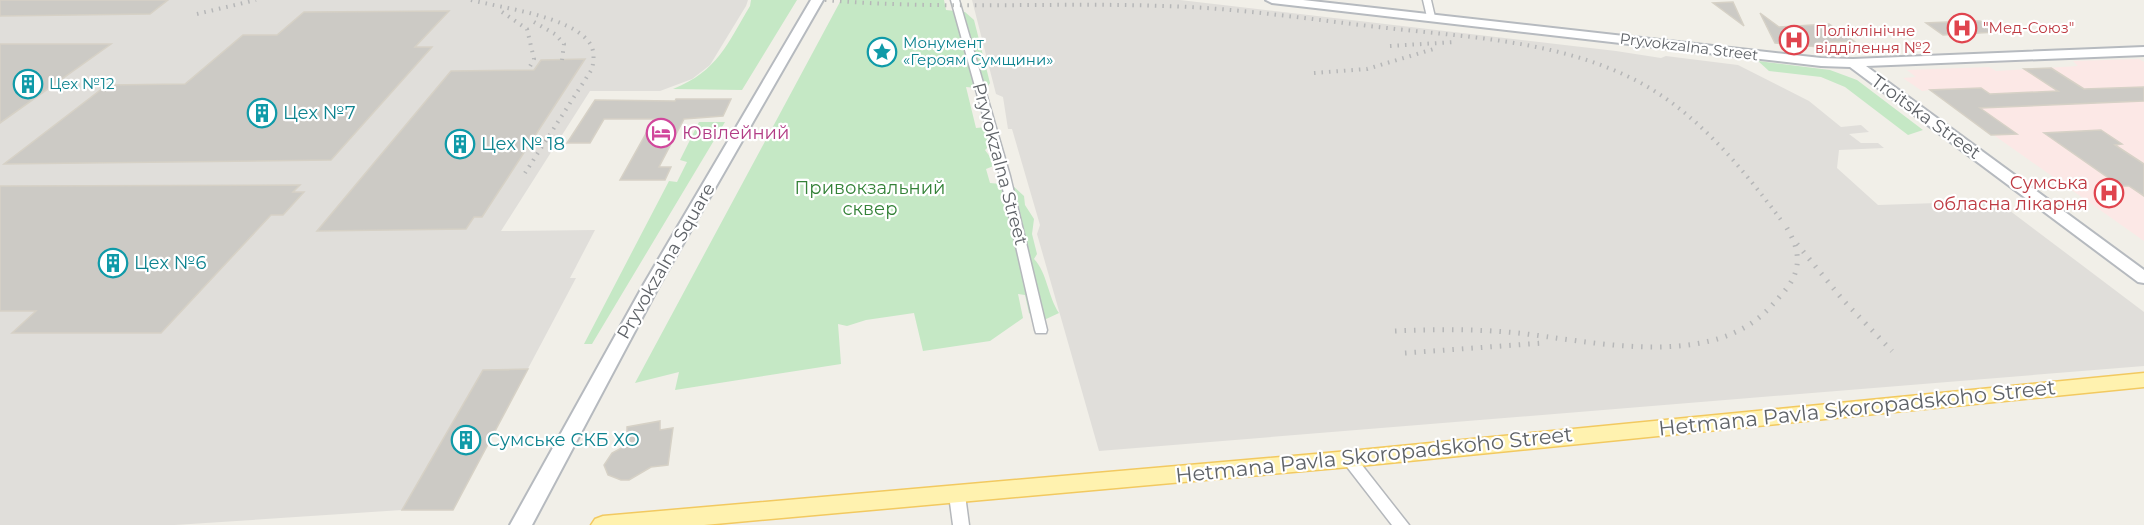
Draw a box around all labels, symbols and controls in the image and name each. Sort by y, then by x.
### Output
hospital icon: "Мед-Союз" [1946,12,1978,44]
place label: "Мед-Союз" [1983,18,2074,37]
place label: Поліклінічне відділення №2 [1815,21,1931,57]
hospital icon: Поліклінічне відділення №2 [1778,24,1810,56]
street label: Pryvokzalna Street [1619,29,1759,64]
place label: Монумент «Героям Сумщини» [903,33,1053,69]
place icon: Монумент «Героям Сумщини» [866,36,898,68]
building icon: Цех №12 [12,68,44,100]
street label: Troitska Street [1867,70,1985,164]
place label: Цех №12 [49,74,114,93]
street label: Pryvokzalna Street [968,80,1032,248]
building icon: Цех №7 [246,97,278,129]
place label: Цех №7 [283,102,356,124]
hotel icon: Ювілейний [645,117,677,149]
place label: Ювілейний [682,122,789,144]
building icon: Цех № 18 [444,128,476,160]
place label: Цех № 18 [481,133,565,155]
place label: Сумська обласна лікарня [1933,172,2088,215]
park label: Привокзальний сквер [795,177,945,220]
hospital icon: Сумська обласна лікарня [2093,177,2125,209]
street label: Pryvokzalna Square [612,179,720,343]
building icon: Цех №6 [97,247,129,279]
place label: Цех №6 [134,252,206,274]
street label: Hetmana Pavla Skoropadskoho Street [1657,374,2057,441]
street label: Hetmana Pavla Skoropadskoho Street [1174,421,1574,488]
building icon: Сумське СКБ ХО [450,424,482,456]
place label: Сумське СКБ ХО [487,429,640,451]

